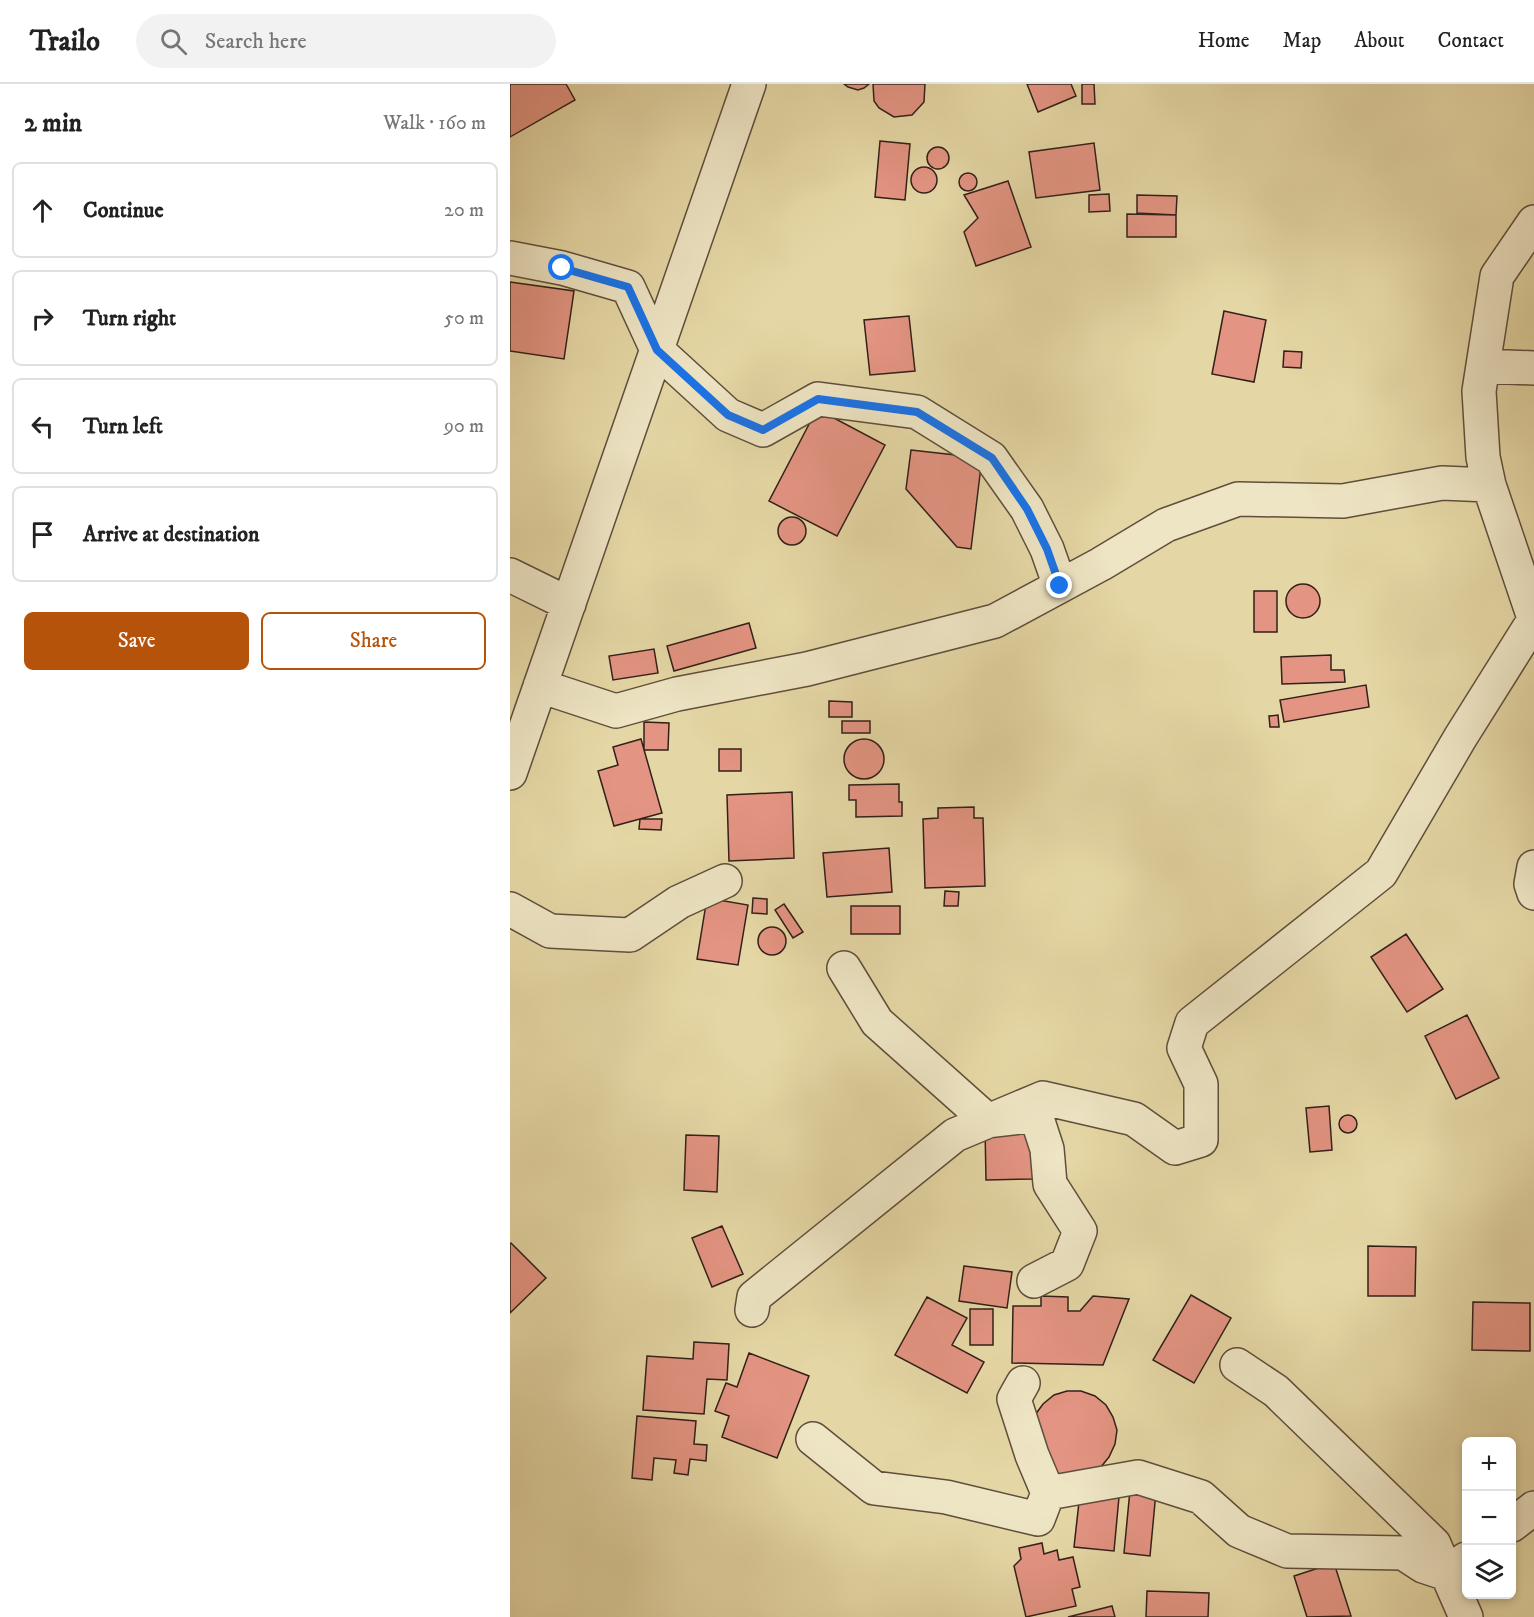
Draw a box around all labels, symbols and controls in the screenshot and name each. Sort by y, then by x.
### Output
search box [136,14,556,68]
text: Trailo [30,24,100,59]
icon: search [157,25,190,58]
text: Search here [205,28,307,55]
text: Home [1198,28,1250,54]
text: Map [1283,28,1321,54]
text: About [1354,28,1405,54]
text: Contact [1438,28,1504,54]
text: 2 min [24,107,82,140]
text: Walk · 160 m [383,111,486,136]
icon: ahead [26,194,59,227]
text: Continue [83,197,164,224]
text: 20 m [444,198,484,223]
route start [548,254,574,280]
icon: right [26,302,59,335]
text: Turn right [83,305,176,332]
text: 50 m [444,306,484,331]
icon: left [26,410,59,443]
text: Turn left [83,413,163,440]
text: 90 m [444,414,484,439]
icon: arrive [26,518,59,551]
text: Arrive at destination [83,521,260,548]
route end [1046,572,1072,598]
button: Save [24,612,249,670]
button: Share [261,612,486,670]
map controls [1462,1437,1516,1599]
button: + [1462,1437,1516,1491]
button: − [1462,1491,1516,1545]
button: layers [1462,1545,1516,1599]

